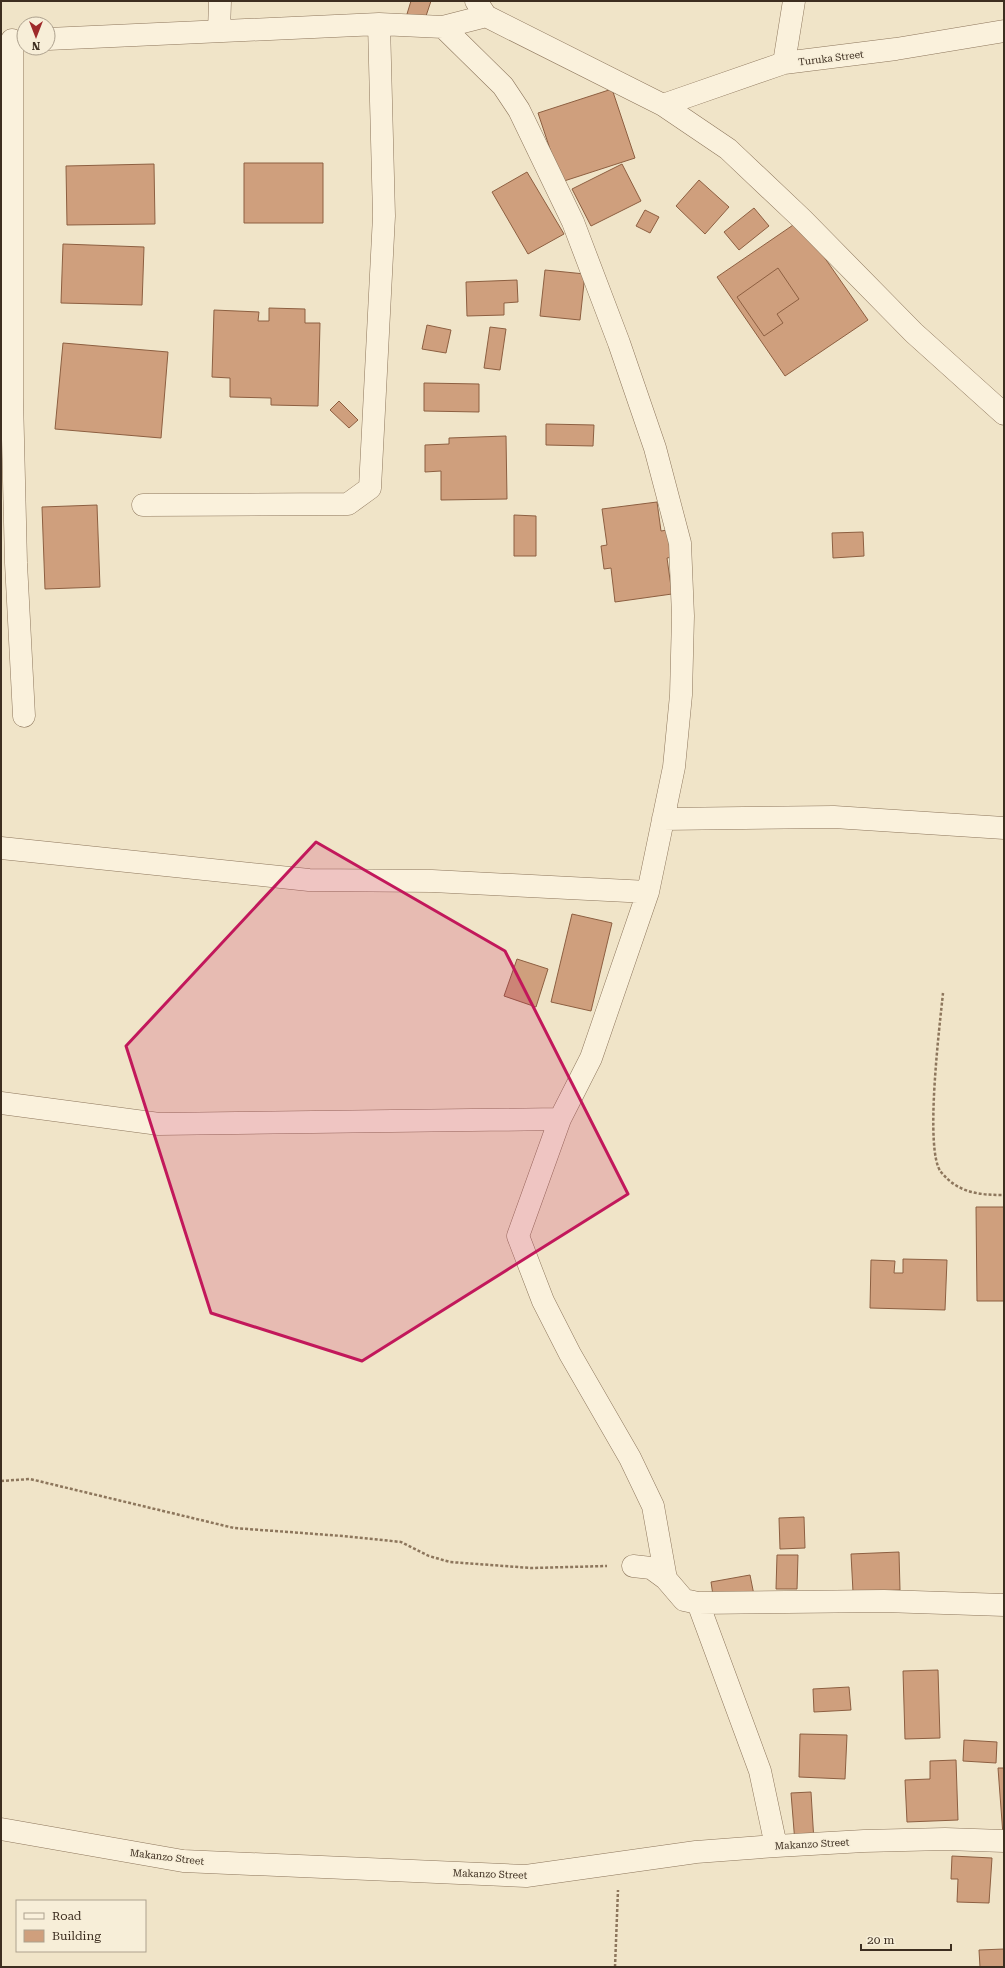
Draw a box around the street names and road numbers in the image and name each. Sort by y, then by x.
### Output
street label: Turuka Street [798,48,865,67]
street label: Makanzo Street [774,1837,850,1851]
street label: Makanzo Street [129,1847,205,1867]
street label: Makanzo Street [452,1867,528,1881]

